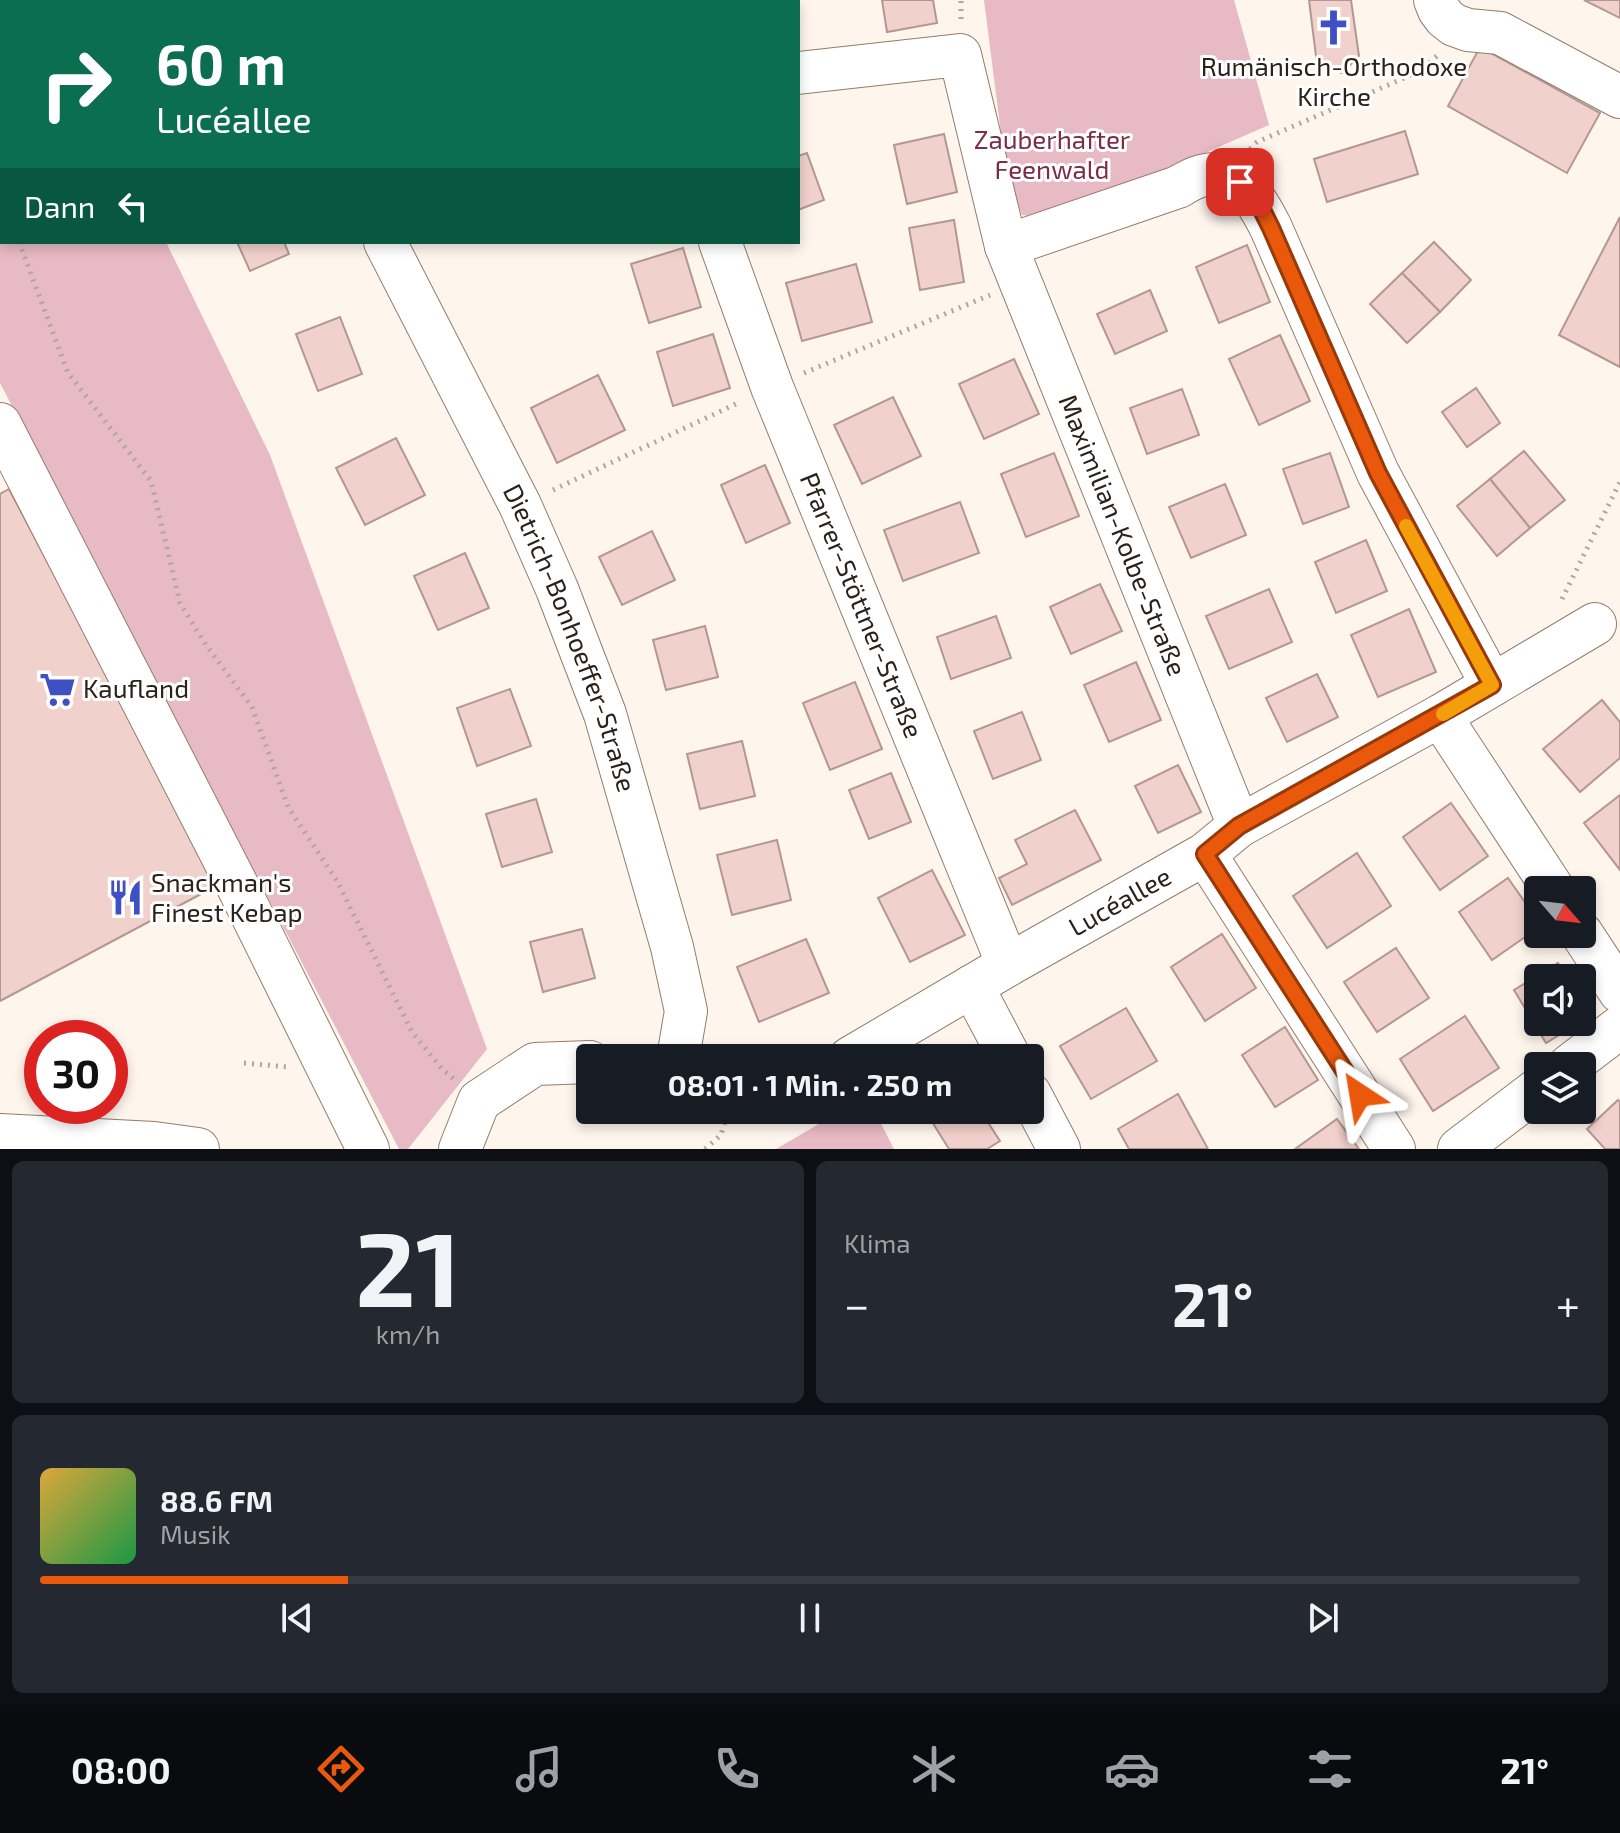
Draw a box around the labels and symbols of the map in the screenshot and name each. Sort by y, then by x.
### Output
church icon: Rumänisch-Orthodoxe Kirche [1315,9,1353,47]
place label: Rumänisch-Orthodoxe Kirche [1201,50,1467,111]
park label: Zauberhafter Feenwald [974,123,1130,184]
pin [1206,148,1274,216]
street label: Maximilian-Kolbe-Straße [1053,390,1194,680]
street label: Pfarrer-Stöttner-Straße [795,468,931,742]
street label: Dietrich-Bonhoeffer-Straße [498,478,644,795]
supermarket icon: Kaufland [38,670,76,708]
place label: Kaufland [83,672,189,703]
street label: Lucéallee [1063,859,1176,942]
place label: Snackman's Finest Kebap [151,866,303,927]
north arrow [1524,876,1596,948]
restaurant icon: Snackman's Finest Kebap [106,879,144,917]
speed limit sign: 30 [24,1020,128,1124]
position arrow [1318,1053,1402,1137]

